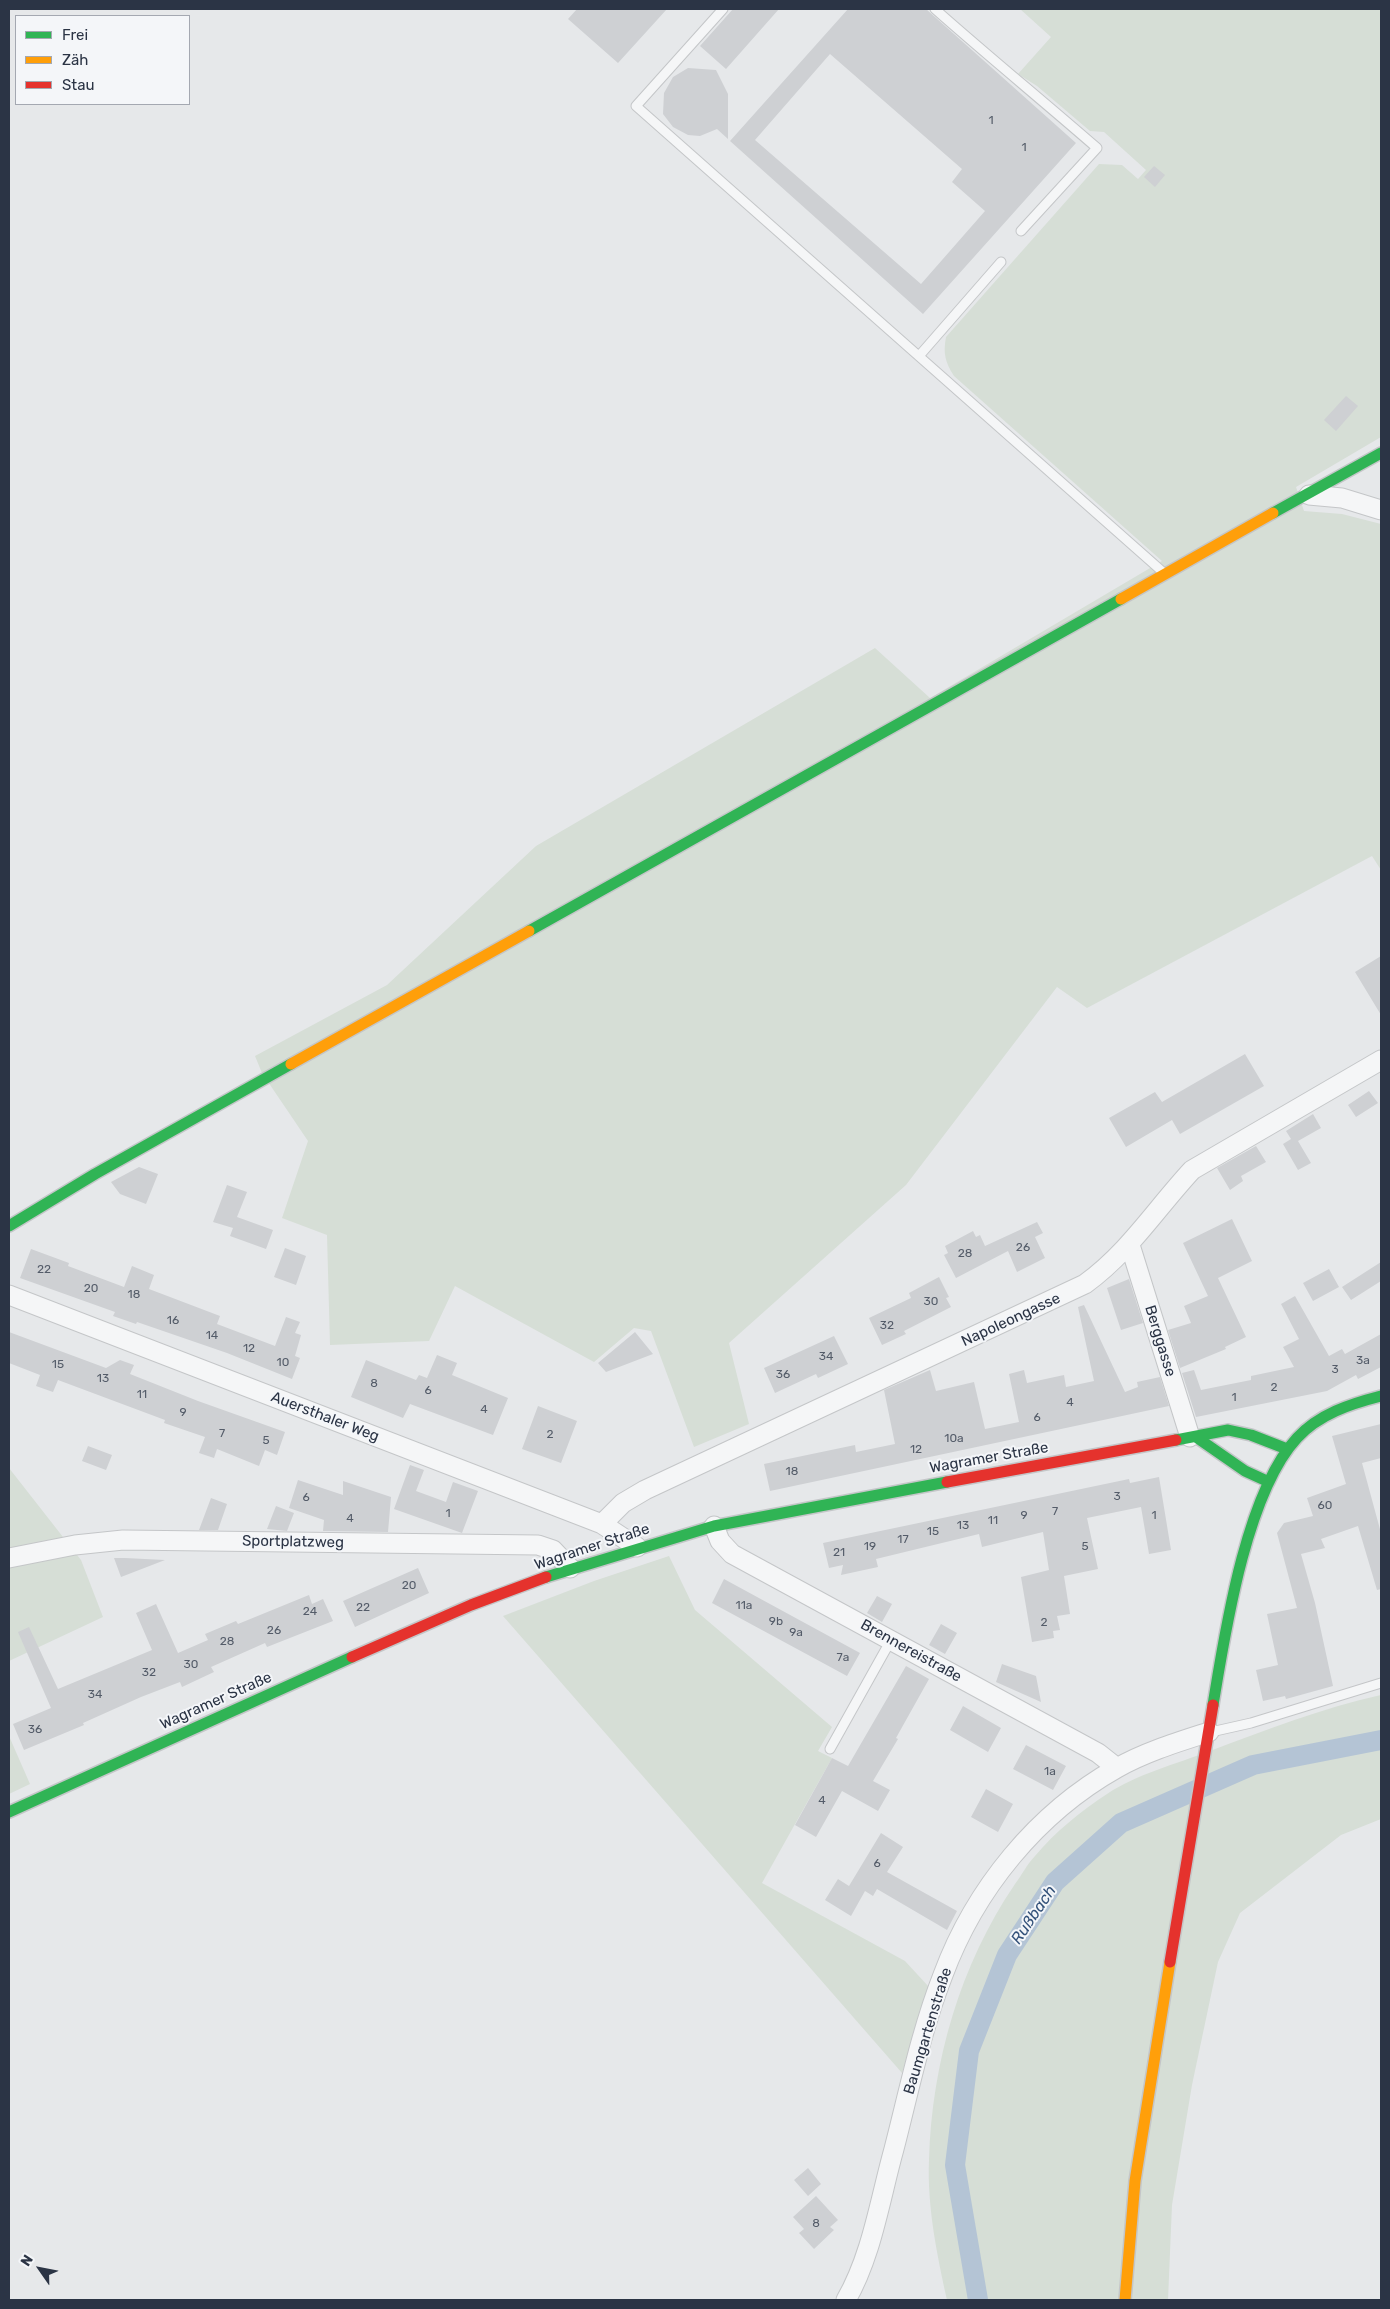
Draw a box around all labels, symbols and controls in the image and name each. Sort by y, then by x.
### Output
legend [15,15,190,105]
text: Frei [62,26,88,44]
text: Zäh [62,51,88,69]
text: Stau [62,76,95,94]
house number: 1 [988,114,994,128]
house number: 1 [1021,141,1027,155]
house number: 26 [1016,1241,1030,1255]
house number: 28 [958,1247,972,1261]
house number: 22 [37,1263,51,1277]
house number: 20 [84,1282,98,1296]
house number: 18 [128,1288,140,1302]
street label: Napoleongasse [959,1289,1063,1351]
house number: 30 [924,1295,938,1309]
street label: Berggasse [1141,1303,1179,1379]
house number: 16 [167,1314,179,1328]
house number: 32 [880,1319,894,1333]
house number: 14 [206,1329,218,1343]
house number: 12 [243,1342,255,1356]
house number: 34 [819,1350,833,1364]
house number: 3a [1356,1354,1370,1368]
house number: 10 [277,1356,289,1370]
house number: 15 [52,1358,64,1372]
house number: 3 [1331,1363,1339,1377]
house number: 36 [776,1368,790,1382]
house number: 13 [97,1372,109,1386]
house number: 8 [370,1377,378,1391]
house number: 2 [1270,1381,1278,1395]
house number: 6 [424,1384,432,1398]
house number: 11 [137,1388,147,1402]
street label: Auersthaler Weg [268,1388,382,1446]
house number: 1 [1231,1391,1237,1405]
house number: 4 [1066,1396,1074,1410]
house number: 4 [480,1403,488,1417]
house number: 9 [179,1406,187,1420]
house number: 6 [1033,1411,1041,1425]
house number: 7 [219,1427,225,1441]
house number: 2 [546,1428,554,1442]
house number: 10a [944,1432,964,1446]
house number: 5 [262,1434,270,1448]
street label: Wagramer Straße [928,1439,1050,1477]
house number: 12 [910,1443,922,1457]
house number: 18 [786,1465,798,1479]
house number: 3 [1113,1490,1121,1504]
house number: 6 [302,1491,310,1505]
house number: 60 [1318,1499,1332,1513]
house number: 7 [1052,1505,1058,1519]
house number: 1 [445,1507,451,1521]
house number: 9 [1020,1509,1028,1523]
house number: 1 [1151,1509,1157,1523]
house number: 4 [346,1512,354,1526]
house number: 11 [988,1514,998,1528]
house number: 13 [957,1519,969,1533]
street label: Wagramer Straße [532,1520,652,1574]
house number: 15 [927,1525,939,1539]
street label: Sportplatzweg [242,1532,344,1552]
house number: 17 [897,1533,909,1547]
house number: 19 [864,1540,876,1554]
house number: 5 [1081,1540,1089,1554]
house number: 21 [833,1546,845,1560]
house number: 20 [402,1579,416,1593]
house number: 11a [736,1599,752,1613]
house number: 22 [356,1601,370,1615]
house number: 24 [303,1605,317,1619]
house number: 9b [769,1615,783,1629]
street label: Brennereistraße [857,1616,965,1686]
house number: 2 [1040,1616,1048,1630]
house number: 26 [267,1624,281,1638]
house number: 9a [789,1626,803,1640]
house number: 28 [220,1635,234,1649]
house number: 7a [837,1651,849,1665]
house number: 30 [184,1658,198,1672]
house number: 32 [142,1666,156,1680]
street label: Wagramer Straße [157,1668,275,1734]
house number: 34 [88,1688,102,1702]
house number: 36 [28,1723,42,1737]
house number: 1a [1044,1765,1056,1779]
house number: 4 [818,1794,826,1808]
house number: 6 [873,1857,881,1871]
water label: Rußbach [1007,1882,1061,1948]
street label: Baumgartenstraße [900,1965,956,2097]
house number: 8 [812,2217,820,2231]
north arrow [15,2244,65,2294]
text: N [17,2252,37,2269]

